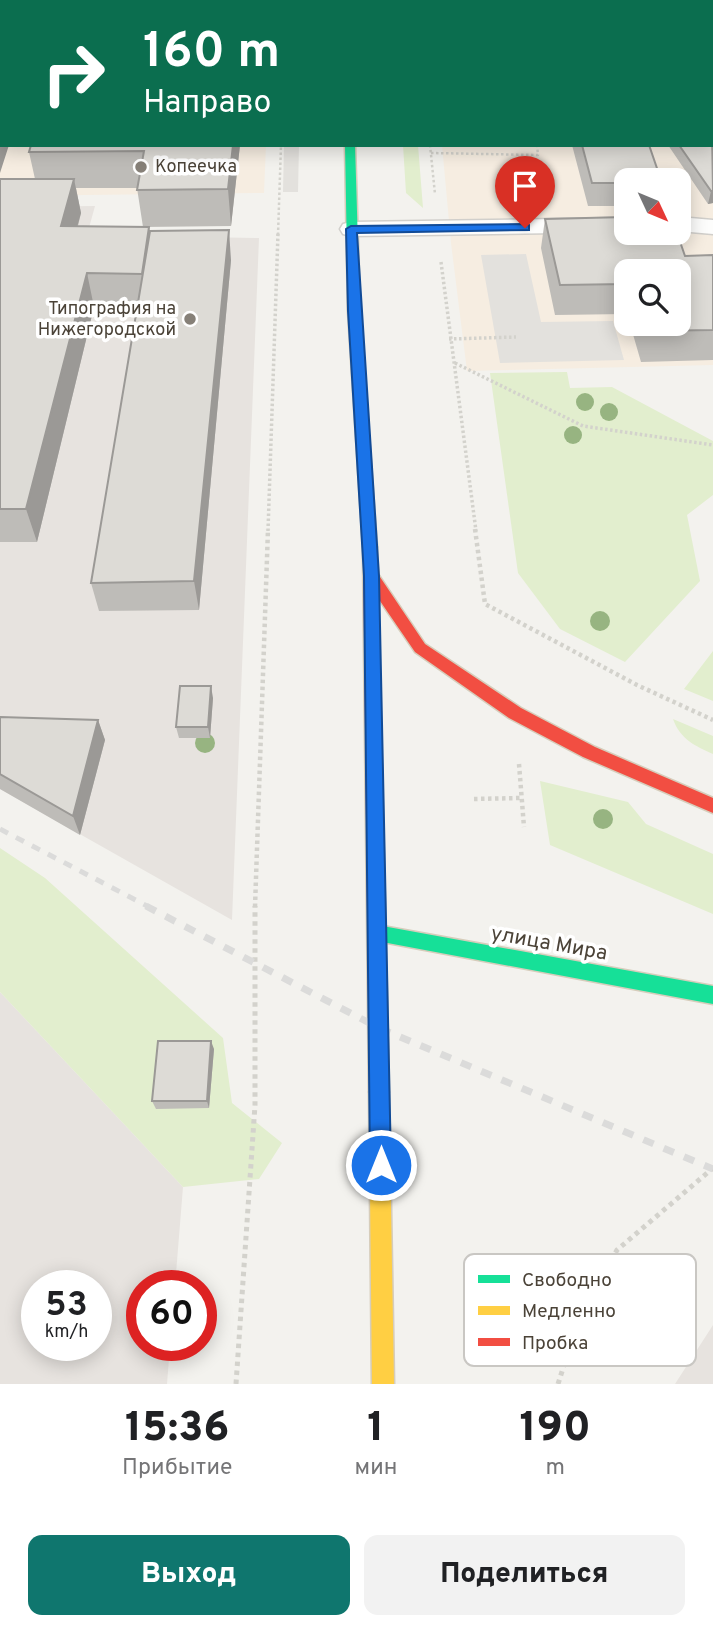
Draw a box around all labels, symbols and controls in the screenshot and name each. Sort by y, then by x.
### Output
text: 160 m [143,23,280,85]
icon: right [28,28,119,119]
text: Направо [143,84,271,124]
place label: Копеечка [155,156,237,179]
pin [495,156,555,228]
marker: Копеечка [133,159,149,175]
icon: arrive [506,167,544,205]
north arrow [614,168,691,245]
map controls [614,168,691,336]
button: search [614,259,691,336]
place label: Типография на Нижегородской [38,298,176,342]
marker: Типография на Нижегородской [182,311,198,327]
street label: улица Мира [489,920,609,968]
position arrow [344,1128,418,1202]
legend [464,1254,696,1366]
text: Свободно [522,1269,612,1293]
speed limit sign: 60 [126,1270,217,1361]
text: 53 [45,1284,88,1328]
text: Медленно [522,1300,616,1324]
text: km/h [45,1321,88,1344]
text: Пробка [522,1332,588,1356]
text: 15:36 [125,1403,229,1456]
text: 1 [367,1403,385,1456]
text: 190 [519,1403,591,1456]
text: Прибытие [122,1454,232,1483]
text: мин [354,1454,397,1483]
text: m [545,1454,565,1483]
button: Выход [28,1535,350,1615]
button: Поделиться [364,1535,685,1615]

